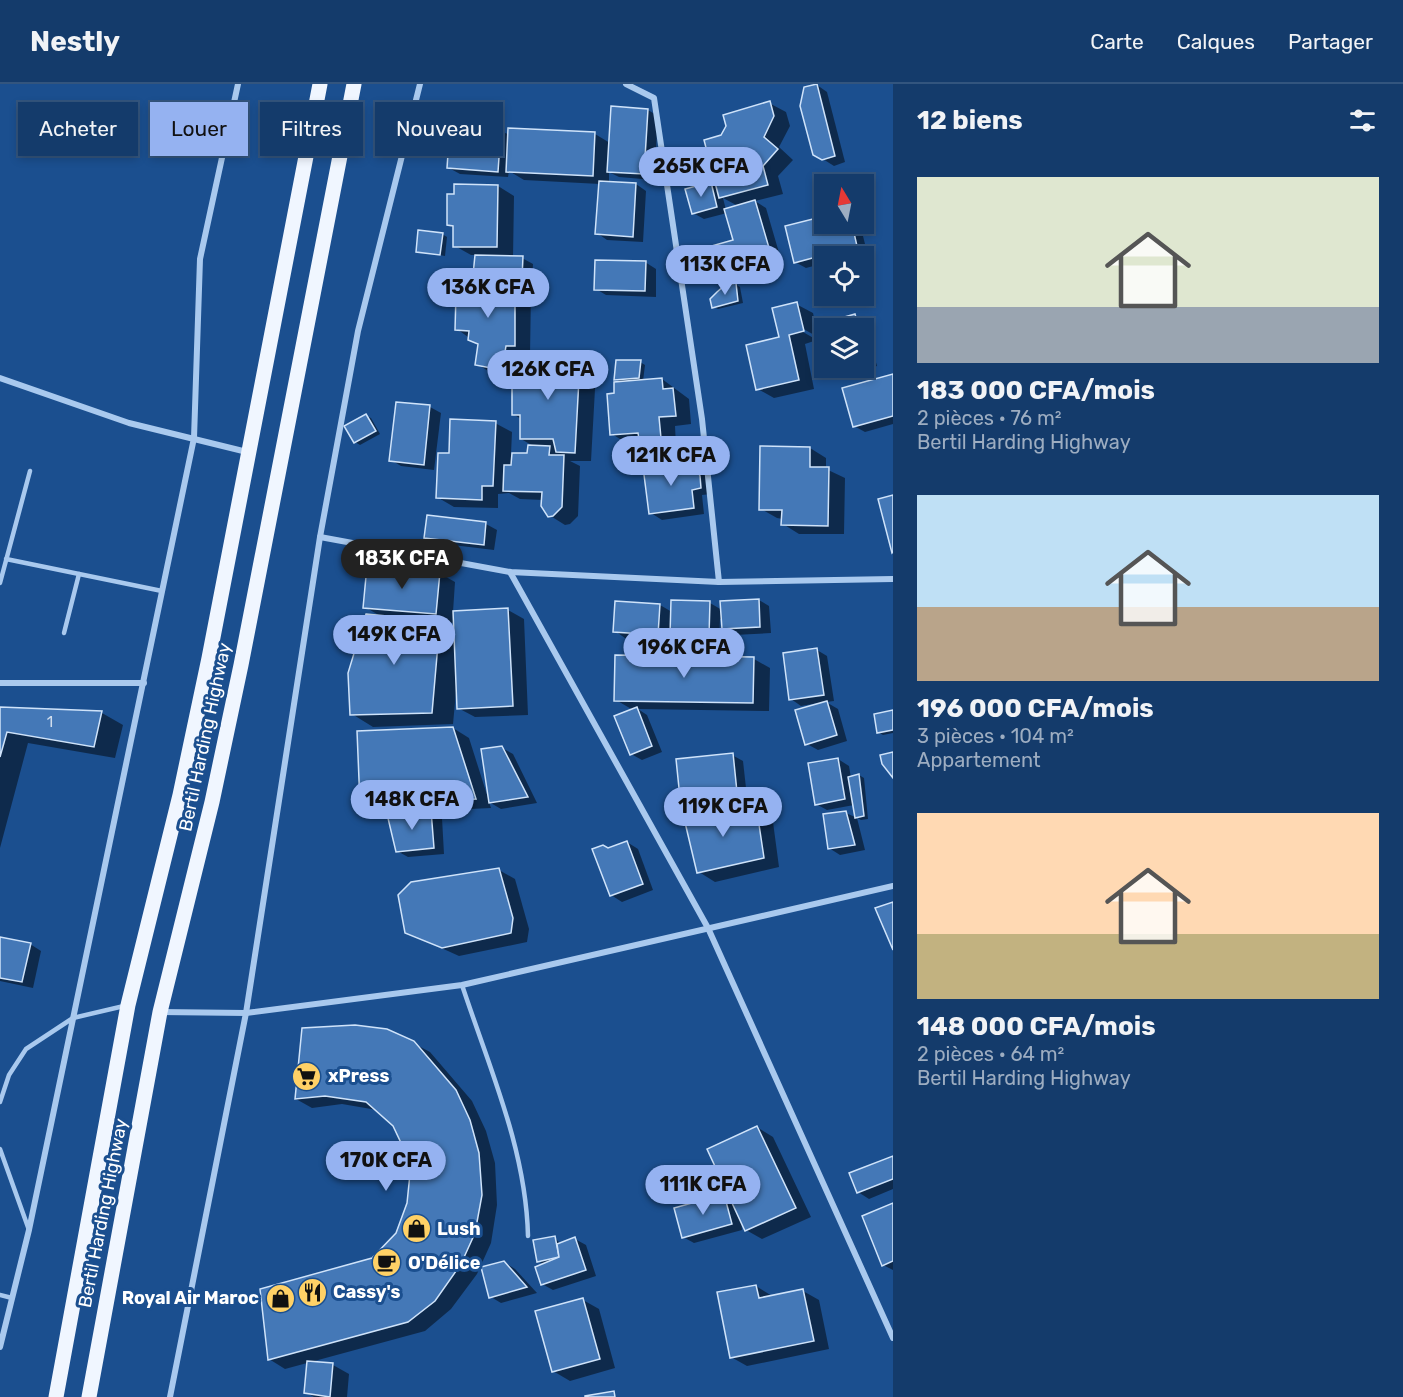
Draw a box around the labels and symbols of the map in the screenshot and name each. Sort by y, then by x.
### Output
pin: 265K CFA [639,147,763,198]
north arrow [814,174,874,234]
pin: 113K CFA [663,245,787,296]
pin: 136K CFA [426,268,550,319]
pin: 126K CFA [486,350,610,401]
pin: 121K CFA [609,436,733,487]
pin: 183K CFA [340,539,464,590]
pin: 149K CFA [332,615,456,666]
pin: 196K CFA [622,628,746,679]
street label: Bertil Harding Highway [174,641,236,833]
house number: 1 [47,713,53,731]
pin: 148K CFA [350,780,474,831]
pin: 119K CFA [661,787,785,838]
supermarket icon: xPress [291,1060,323,1092]
place label: xPress [328,1065,389,1087]
street label: Bertil Harding Highway [74,1116,132,1309]
pin: 170K CFA [324,1141,448,1192]
pin: 111K CFA [641,1165,765,1216]
shop icon: Lush [400,1213,432,1245]
place label: Lush [437,1218,481,1240]
cafe icon: O'Délice [371,1247,403,1279]
place label: O'Délice [408,1252,481,1274]
restaurant icon: Cassy's [296,1276,328,1308]
place label: Cassy's [333,1281,401,1303]
shop icon: Royal Air Maroc [264,1282,296,1314]
place label: Royal Air Maroc [122,1287,259,1309]

